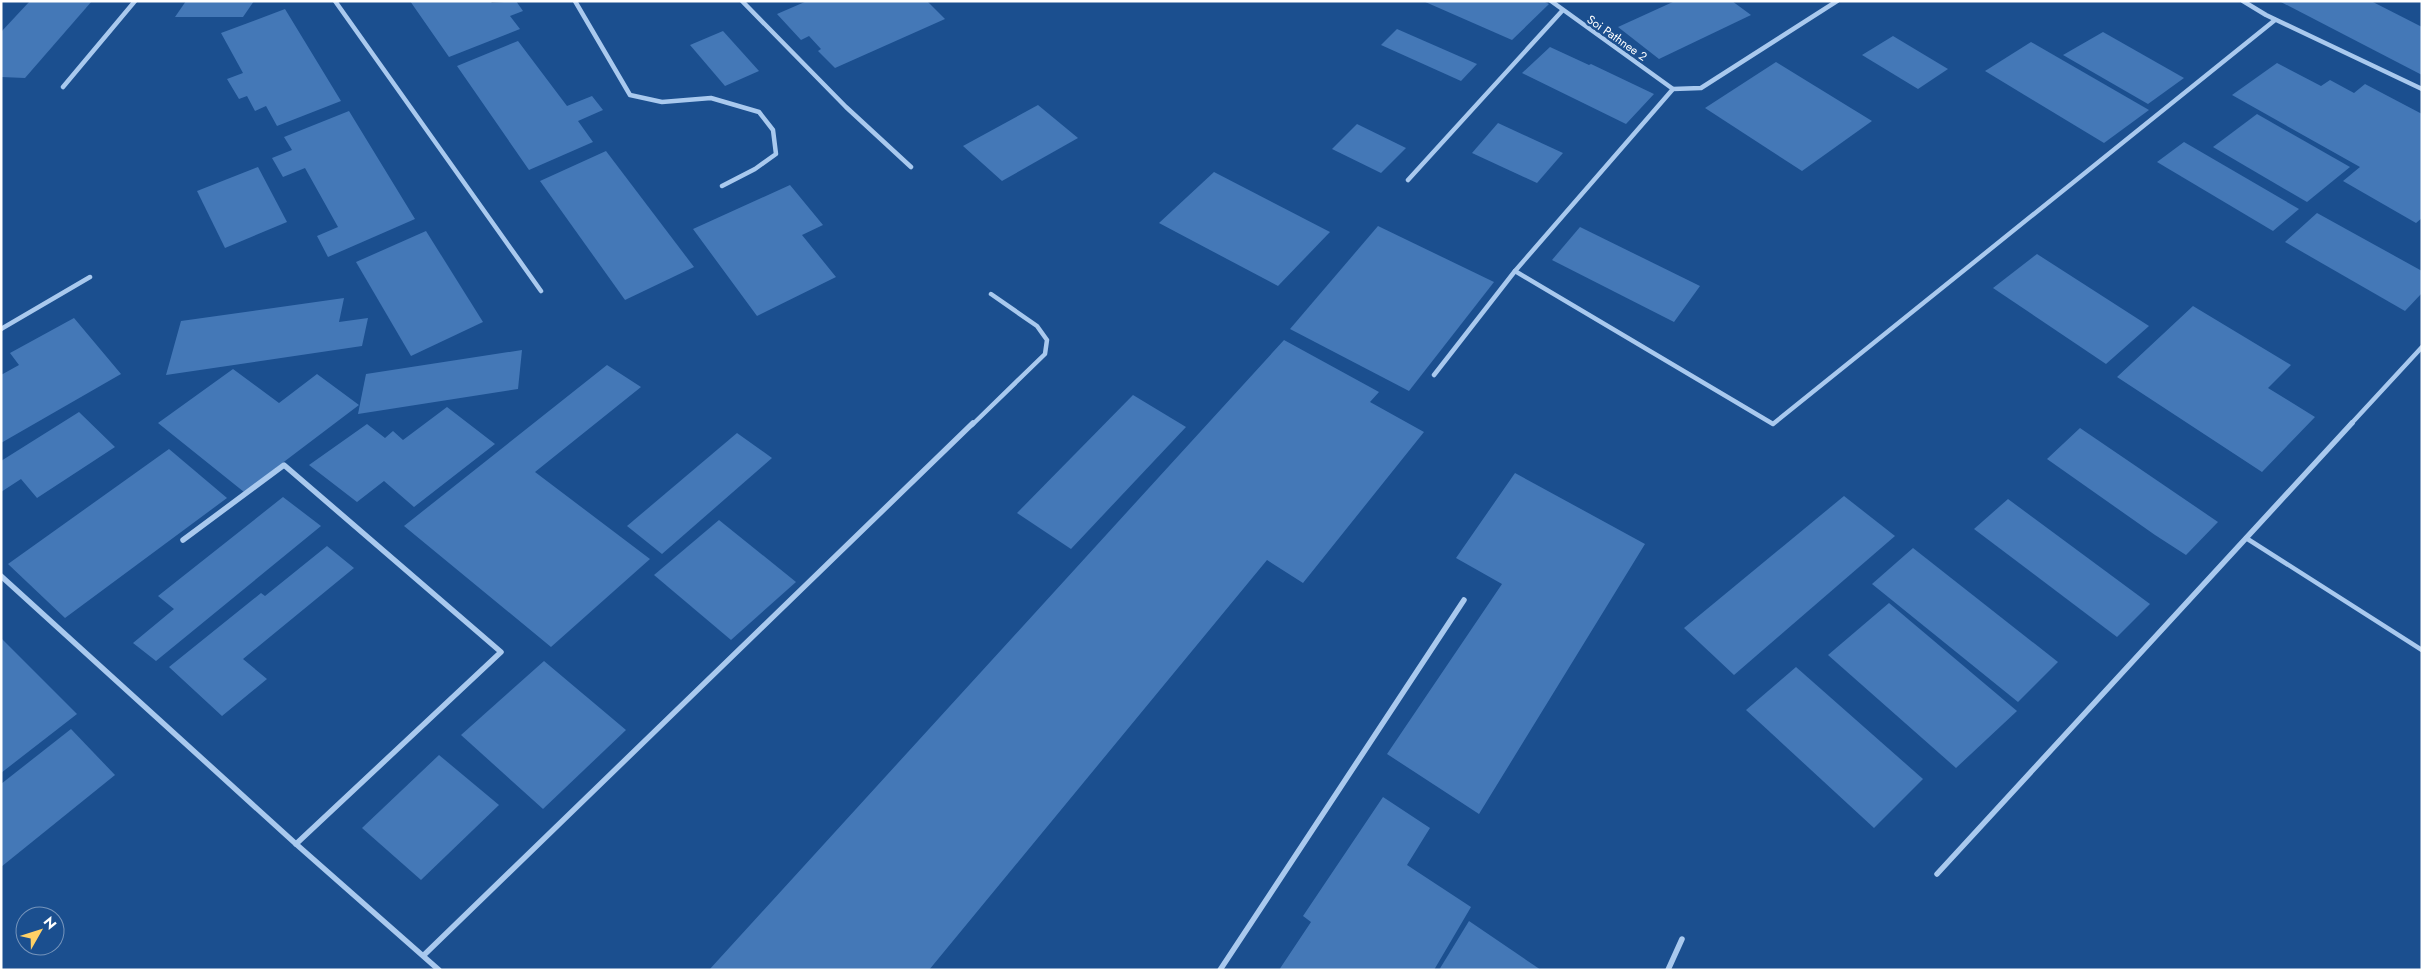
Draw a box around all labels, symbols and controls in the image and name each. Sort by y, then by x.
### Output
street label: Soi Pathnee 2 [1583,11,1651,66]
north arrow [15,906,65,956]
text: N [39,912,61,933]

